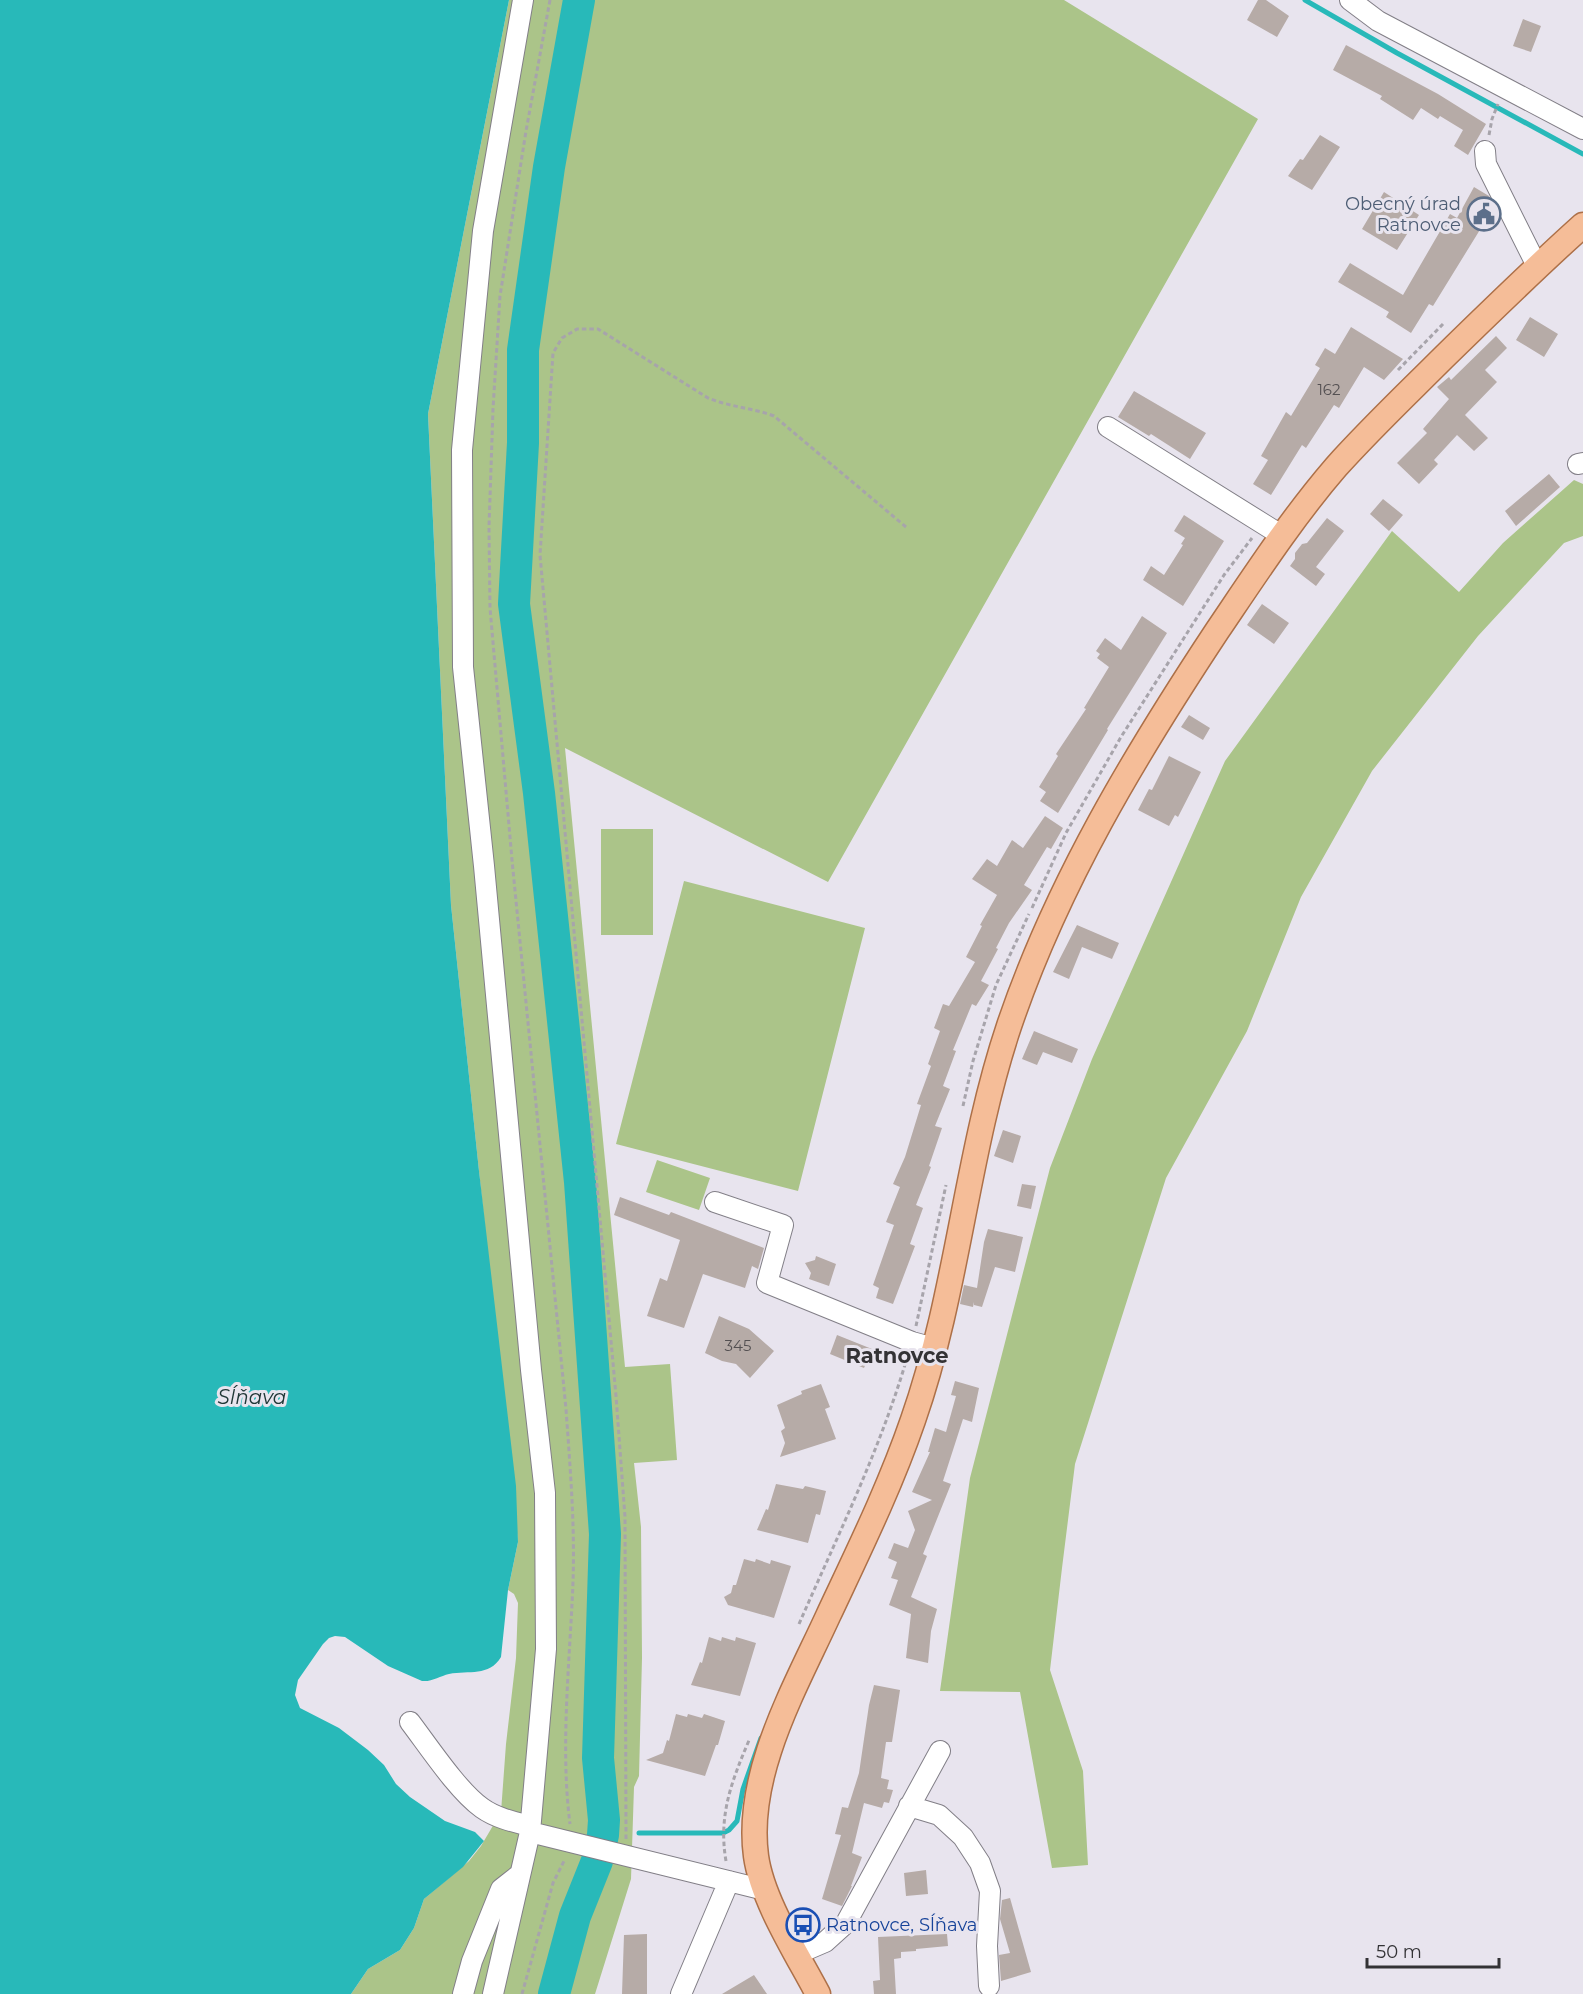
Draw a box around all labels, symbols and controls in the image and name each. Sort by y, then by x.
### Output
place label: Obecný úrad Ratnovce [1345,193,1461,236]
public building icon: Obecný úrad Ratnovce [1466,196,1502,232]
house number: 162 [1317,380,1341,399]
house number: 345 [725,1336,751,1355]
district label: Ratnovce [845,1343,949,1368]
water label: Sĺňava [218,1385,286,1409]
bus stop icon: Ratnovce, Sĺňava [785,1907,821,1943]
place label: Ratnovce, Sĺňava [826,1913,977,1936]
scale bar [1367,1931,1499,1969]
text: 50 m [1376,1941,1422,1963]

